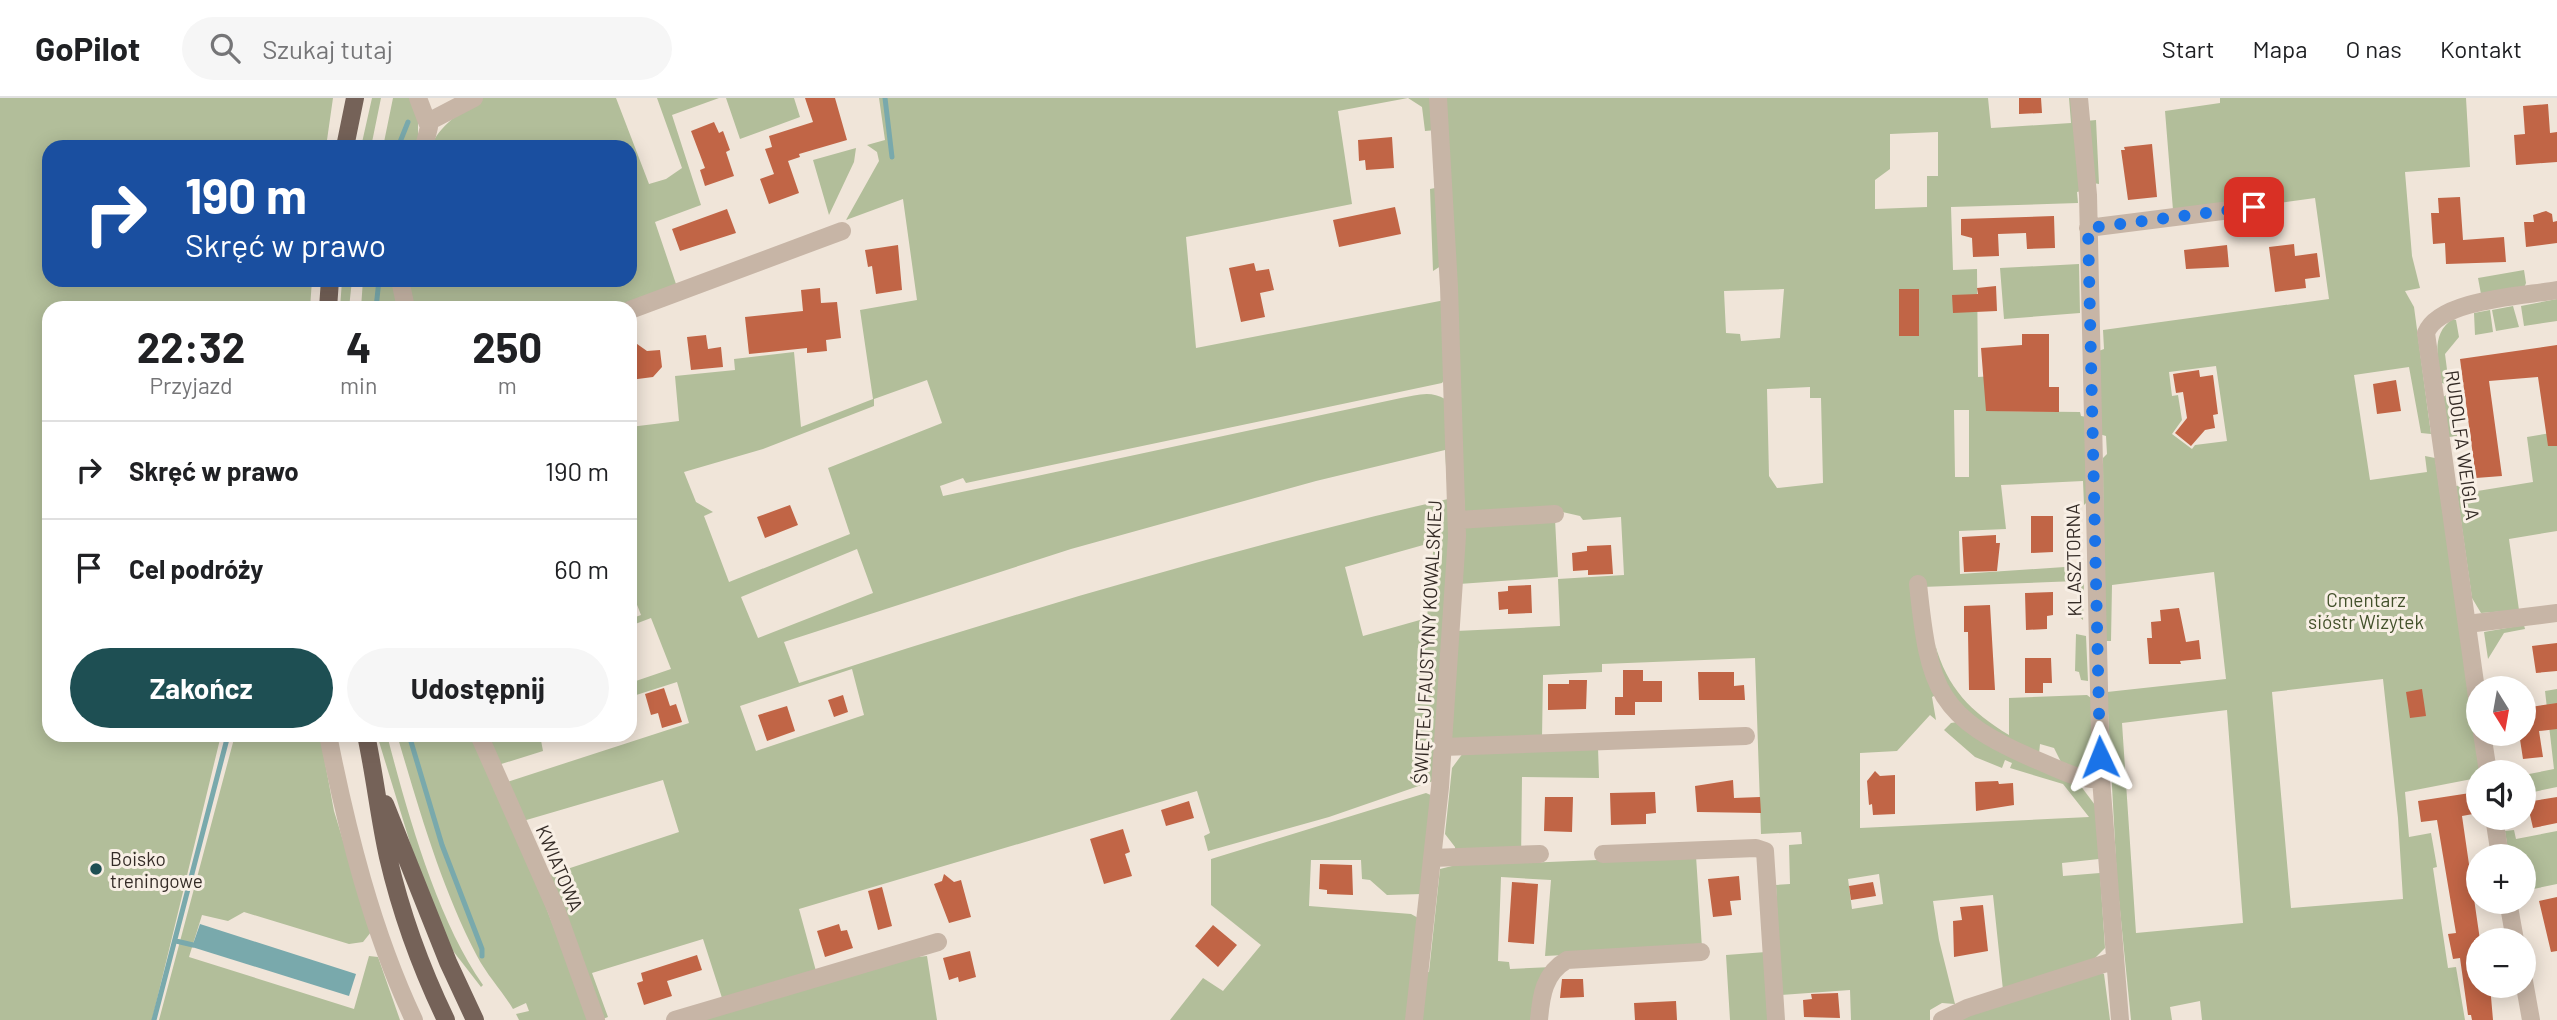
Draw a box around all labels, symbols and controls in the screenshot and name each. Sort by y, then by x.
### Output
search box [182,17,672,80]
text: GoPilot [35,28,140,68]
icon: search [206,29,244,67]
text: Szukaj tutaj [262,33,393,64]
text: Start [2162,34,2214,63]
text: Mapa [2252,34,2307,63]
text: O nas [2345,34,2402,63]
text: Kontakt [2440,34,2522,63]
text: 190 m [185,165,307,224]
icon: right [70,168,161,259]
pin [2224,177,2284,237]
icon: arrive [2235,188,2273,226]
text: Skręć w prawo [185,225,386,263]
text: 22:32 [137,321,245,371]
text: 4 [346,321,371,371]
text: 250 [472,321,542,371]
street label: RUDOLFA WEIGLA [2441,369,2485,521]
text: Przyjazd [149,371,233,399]
text: min [340,371,377,399]
text: m [498,371,517,399]
icon: right [70,451,108,489]
text: Skręć w prawo [129,455,299,486]
text: 190 m [545,455,609,486]
street label: ŚWIĘTEJ FAUSTYNY KOWALSKIEJ [1408,499,1446,785]
street label: KLASZTORNA [2061,503,2085,617]
icon: arrive [70,549,108,587]
text: Cel podróży [129,553,263,584]
text: 60 m [554,553,609,584]
park label: Cmentarz sióstr Wizytek [2308,588,2424,633]
button: Zakończ [70,648,333,728]
button: Udostępnij [347,648,609,728]
north arrow [2466,676,2536,746]
map controls [2466,676,2536,998]
position arrow [2063,720,2137,794]
button: sound [2466,760,2536,830]
street label: KWIATOWA [532,821,588,915]
button: + [2466,844,2536,914]
place label: Boisko treningowe [110,847,203,892]
marker: Boisko treningowe [88,861,104,877]
button: − [2466,928,2536,998]

